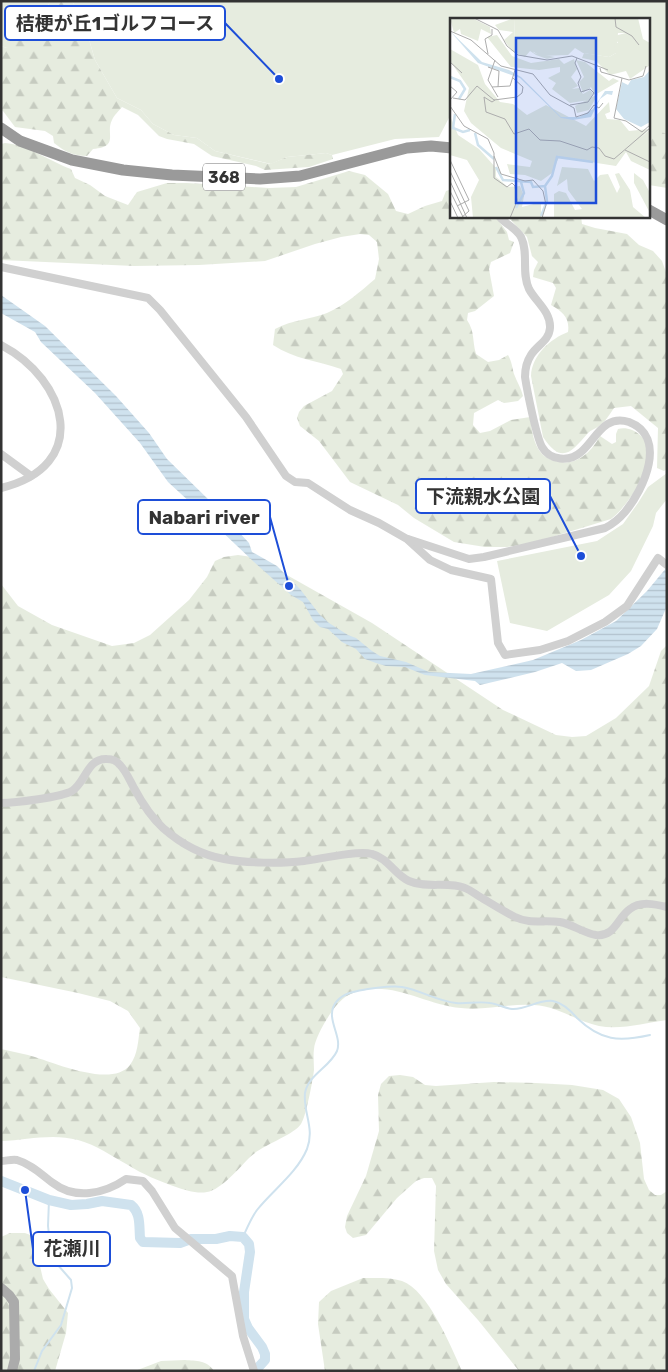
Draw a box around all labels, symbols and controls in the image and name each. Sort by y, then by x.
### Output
callout: 桔梗が丘1ゴルフコース [5,6,225,40]
text: 桔梗が丘1ゴルフコース [16,12,214,35]
inset map [450,18,650,218]
road number: 368 [203,163,245,190]
callout: 下流親水公園 [416,479,550,513]
text: 下流親水公園 [426,485,540,508]
callout: Nabari river [138,500,270,534]
text: Nabari river [148,506,260,529]
callout: 花瀬川 [33,1232,110,1266]
text: 花瀬川 [43,1237,101,1260]

